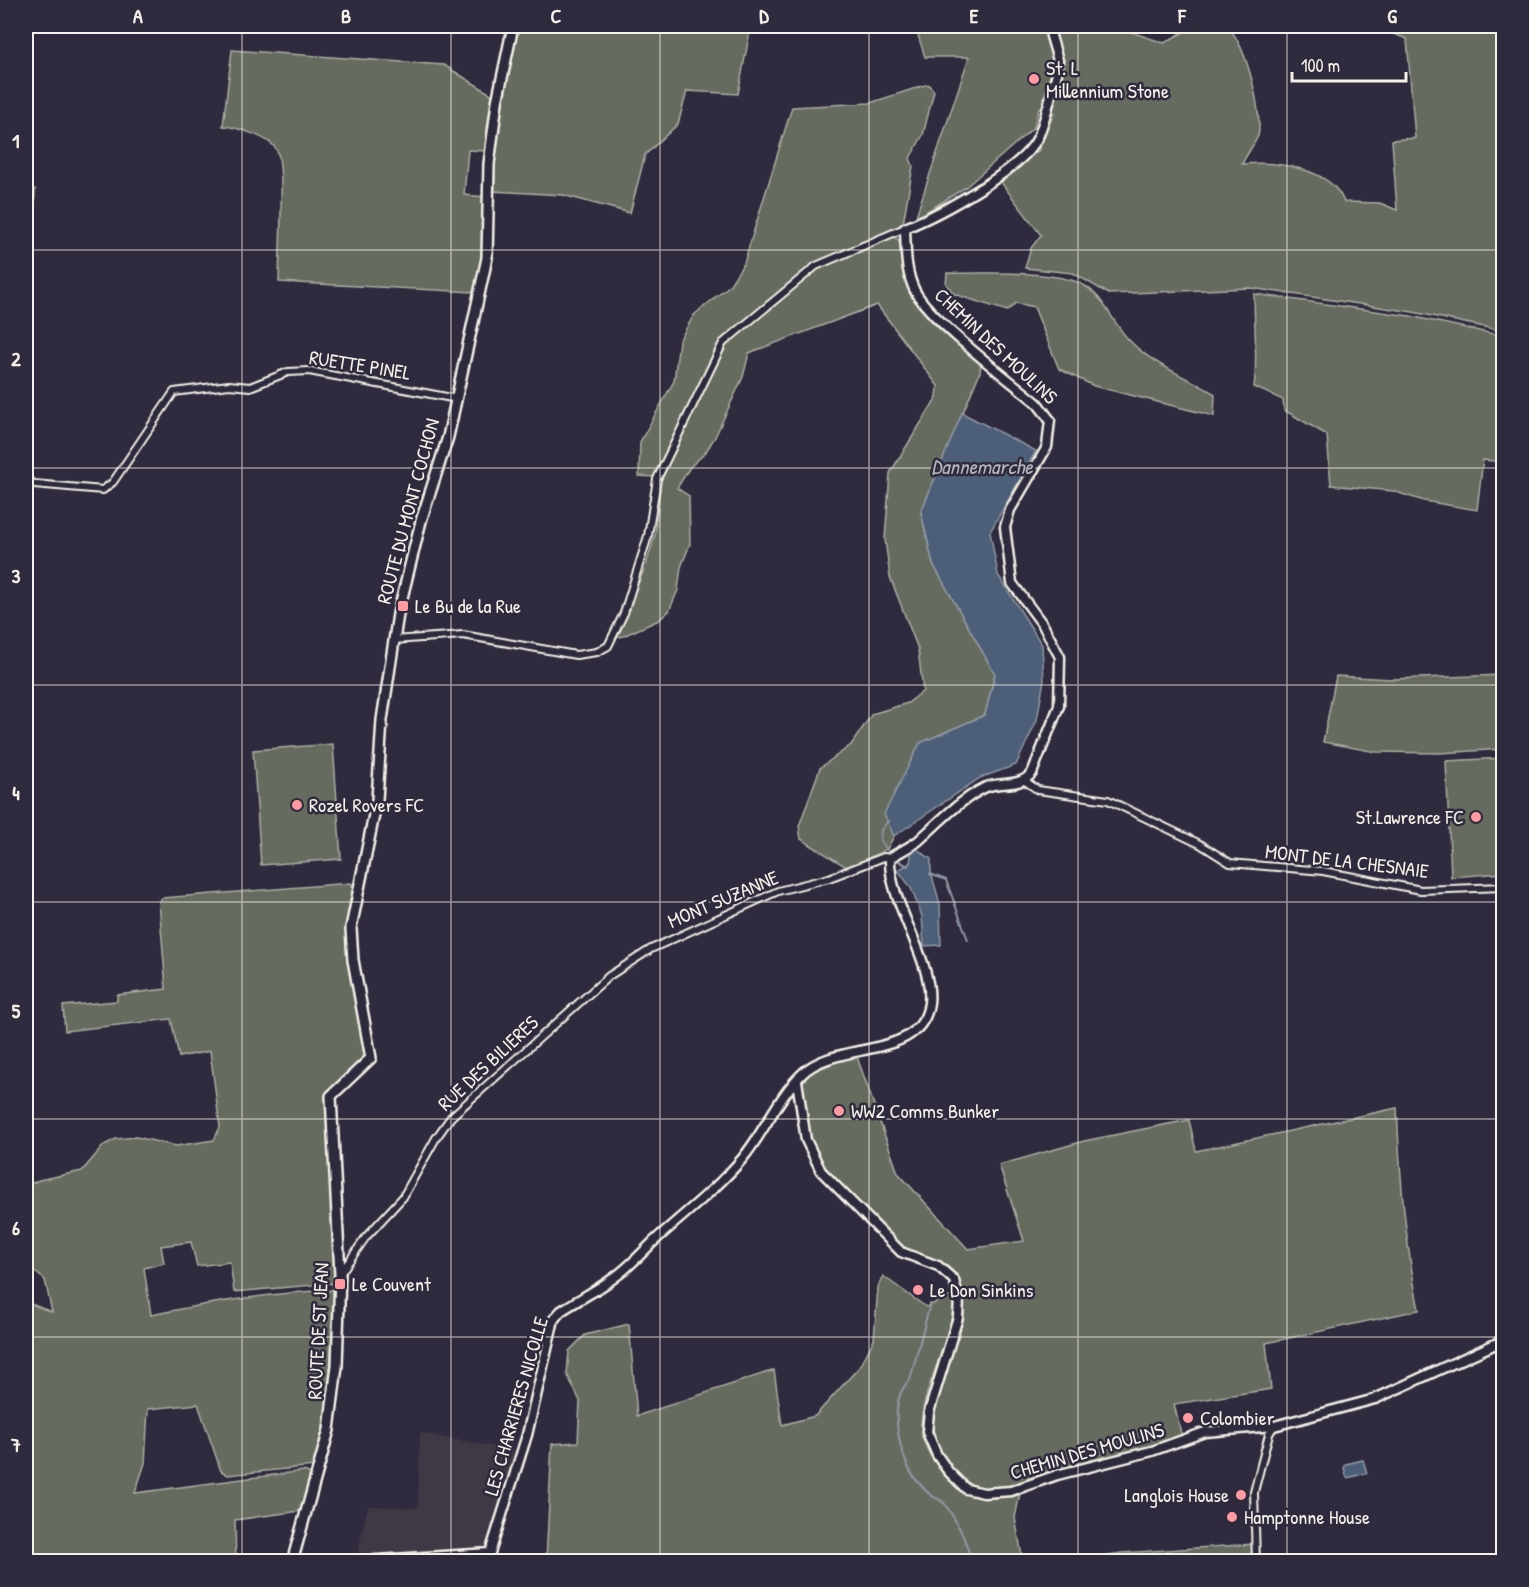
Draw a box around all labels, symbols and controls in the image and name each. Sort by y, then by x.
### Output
text: A [133,2,143,29]
text: B [341,2,351,29]
text: C [551,2,562,29]
text: D [759,2,769,29]
text: E [970,2,979,29]
text: F [1177,2,1187,29]
text: G [1387,2,1397,29]
scale bar [1292,45,1406,83]
text: 100 m [1301,53,1340,78]
place label: St. L Millennium Stone [1046,54,1169,104]
marker: St. L Millennium Stone [1027,72,1041,86]
text: 1 [12,127,20,154]
street label: CHEMIN DES MOULINS [929,282,1064,410]
street label: RUETTE PINEL [307,343,413,386]
text: 2 [11,345,21,372]
street label: ROUTE DU MONT COCHON [370,415,445,607]
water label: Dannemarche [931,452,1034,481]
text: 3 [12,562,21,589]
place label: Le Bu de la Rue [415,592,521,619]
marker: Le Bu de la Rue [396,599,410,613]
text: 4 [12,779,20,806]
place label: Rozel Rovers FC [309,791,424,818]
marker: Rozel Rovers FC [290,798,304,812]
place label: St.Lawrence FC [1356,803,1464,830]
marker: St.Lawrence FC [1469,810,1483,824]
street label: MONT DE LA CHESNAIE [1264,837,1431,884]
street label: MONT SUZANNE [663,863,782,934]
text: 5 [12,997,21,1024]
street label: RUE DES BILIERES [431,1009,544,1116]
place label: WW2 Comms Bunker [851,1097,1000,1124]
marker: WW2 Comms Bunker [832,1104,846,1118]
text: 6 [12,1214,20,1241]
street label: ROUTE DE ST JEAN [300,1262,335,1400]
place label: Le Couvent [352,1270,432,1297]
place label: Le Don Sinkins [930,1276,1034,1303]
marker: Le Couvent [333,1277,347,1291]
marker: Le Don Sinkins [911,1283,925,1297]
street label: LES CHARRIERES NICOLLE [477,1313,554,1498]
place label: Colombier [1200,1404,1275,1431]
marker: Colombier [1181,1411,1195,1425]
street label: CHEMIN DES MOULINS [1007,1416,1167,1485]
text: 7 [10,1431,21,1458]
place label: Langlois House [1125,1481,1229,1508]
marker: Langlois House [1234,1488,1248,1502]
place label: Hamptonne House [1244,1503,1370,1530]
marker: Hamptonne House [1225,1510,1239,1524]

